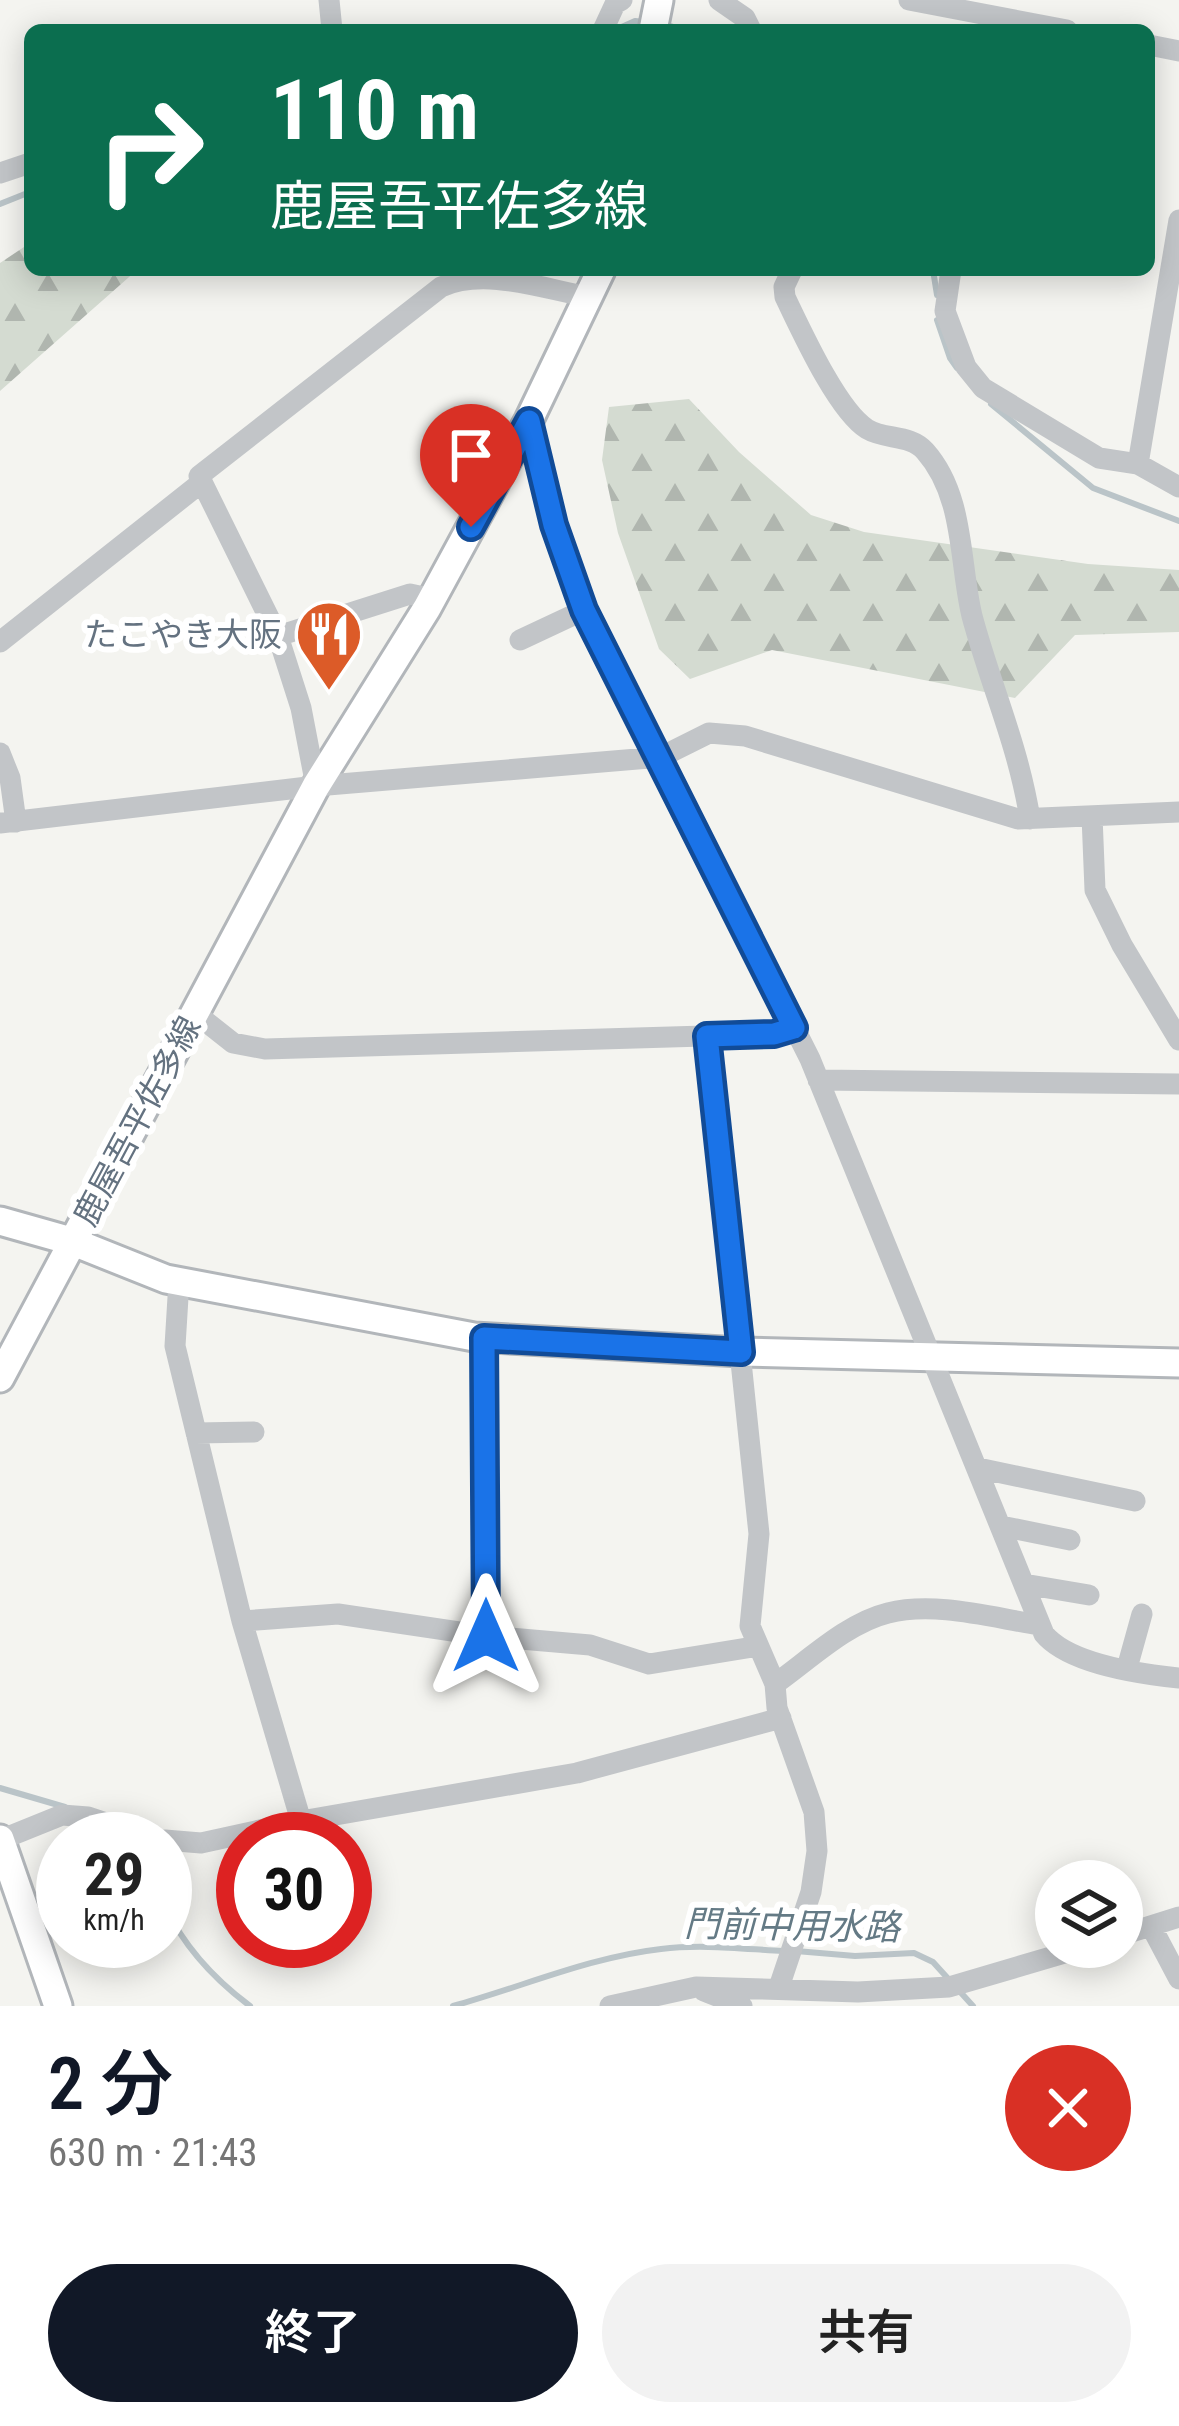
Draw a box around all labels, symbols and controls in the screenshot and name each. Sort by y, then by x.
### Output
text: 110 m [270,61,479,160]
icon: right [72,72,228,228]
text: 鹿屋吾平佐多線 [270,175,648,238]
pin [420,404,522,527]
icon: arrive [438,422,504,488]
restaurant icon: たこやき大阪 [294,599,364,693]
place label: たこやき大阪 [84,615,282,654]
street label: 鹿屋吾平佐多線 [66,1010,208,1232]
position arrow [423,1573,549,1699]
speed limit sign: 30 [216,1812,372,1968]
text: 29 [84,1839,144,1910]
map controls [1035,1860,1143,1968]
button: layers [1035,1860,1143,1968]
text: km/h [83,1902,145,1937]
water label: 門前中用水路 [684,1903,903,1949]
text: 2 分 [48,2042,173,2127]
button: close [1005,2045,1131,2171]
text: 630 m · 21:43 [48,2130,258,2176]
button: 終了 [48,2264,578,2402]
button: 共有 [602,2264,1131,2402]

